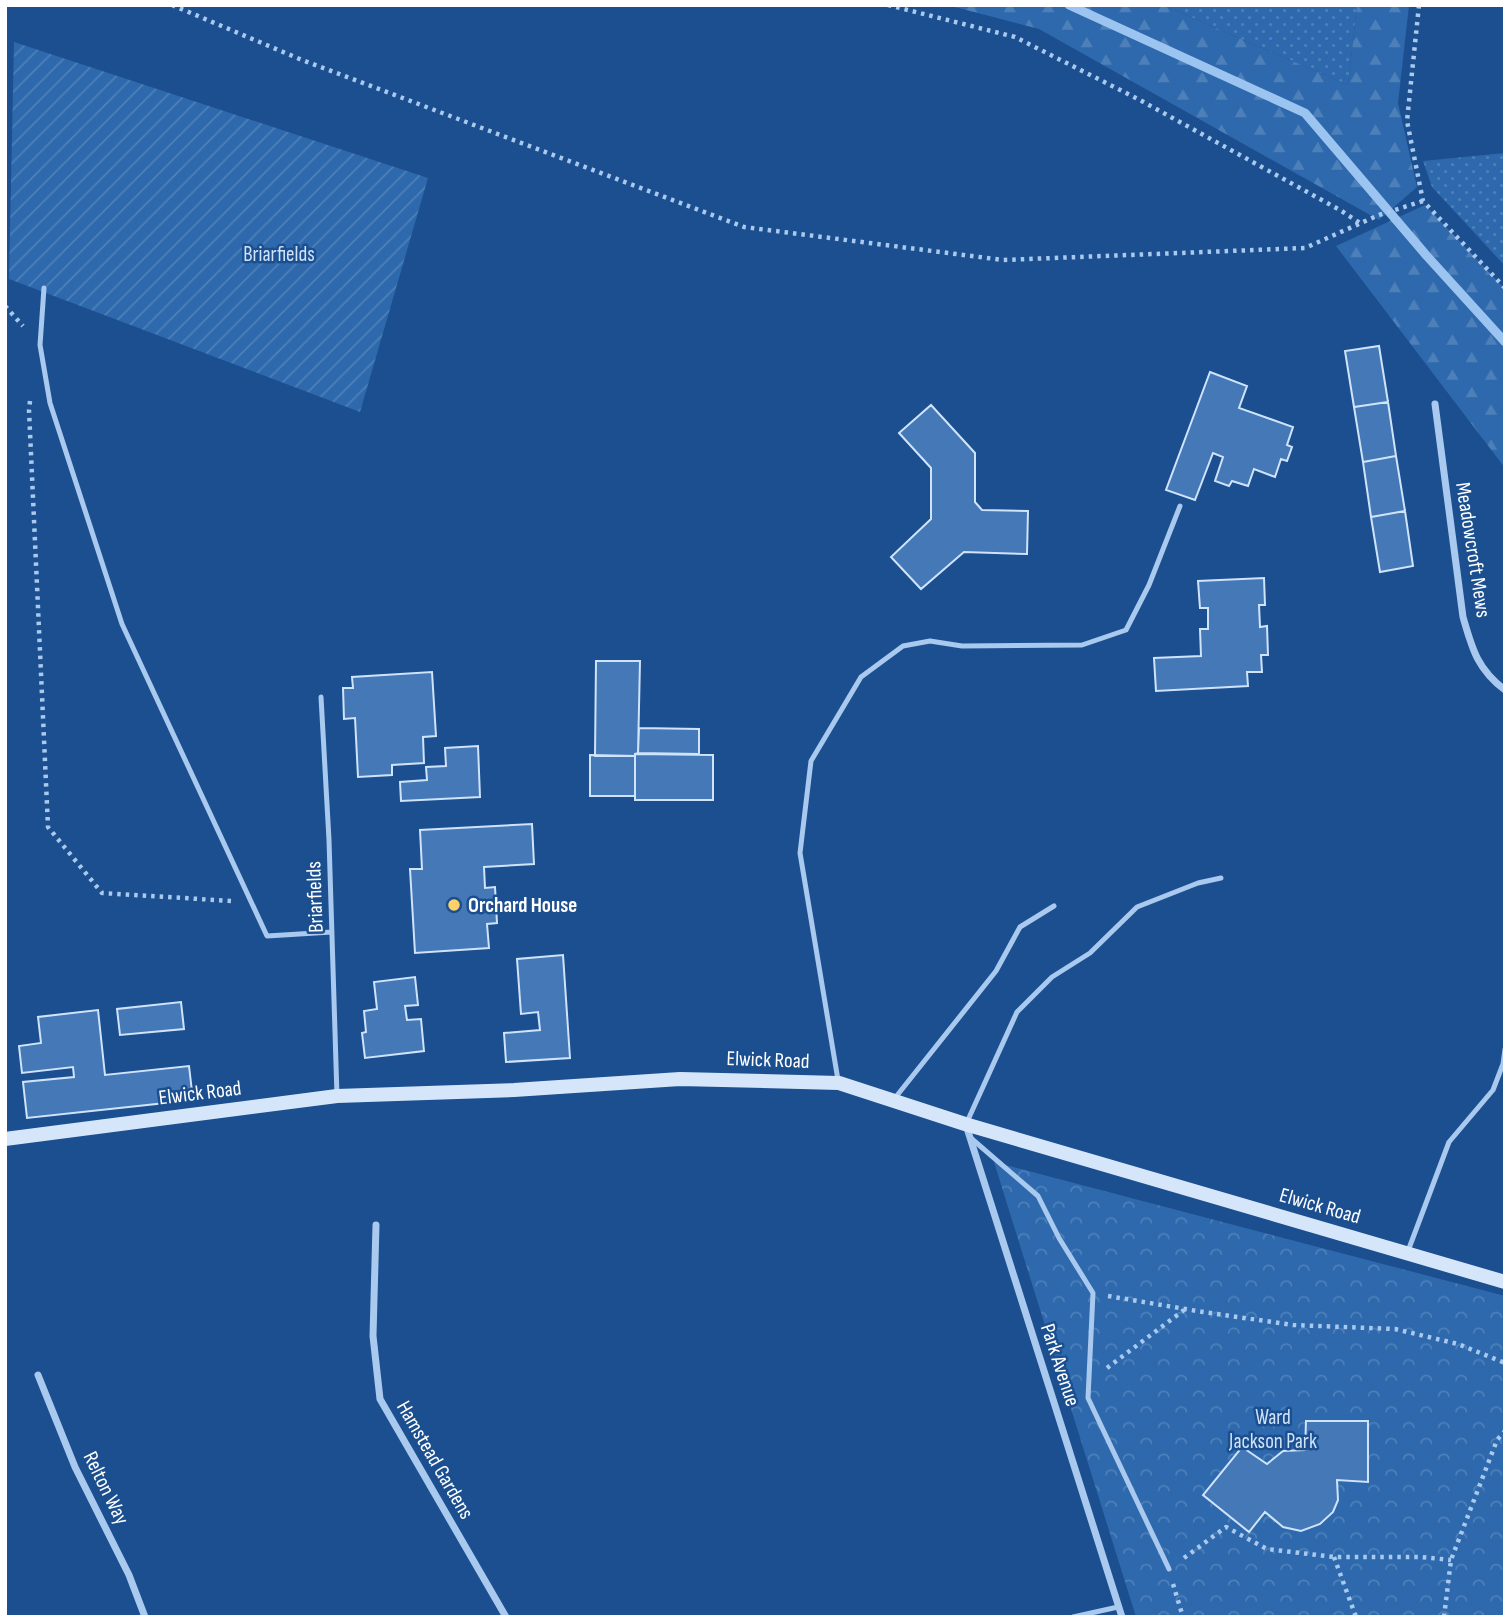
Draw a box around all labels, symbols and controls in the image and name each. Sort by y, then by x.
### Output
park label: Briarfields [243,242,315,267]
street label: Meadowcroft Mews [1450,481,1496,619]
street label: Briarfields [301,861,329,933]
place label: Orchard House [468,893,577,918]
marker: Orchard House [446,897,462,913]
street label: Elwick Road [726,1046,810,1074]
street label: Elwick Road [157,1076,243,1110]
street label: Elwick Road [1277,1183,1363,1229]
street label: Park Avenue [1035,1321,1085,1409]
street label: Hamstead Gardens [391,1396,479,1524]
park label: Ward Jackson Park [1228,1405,1317,1454]
street label: Relton Way [78,1447,134,1529]

